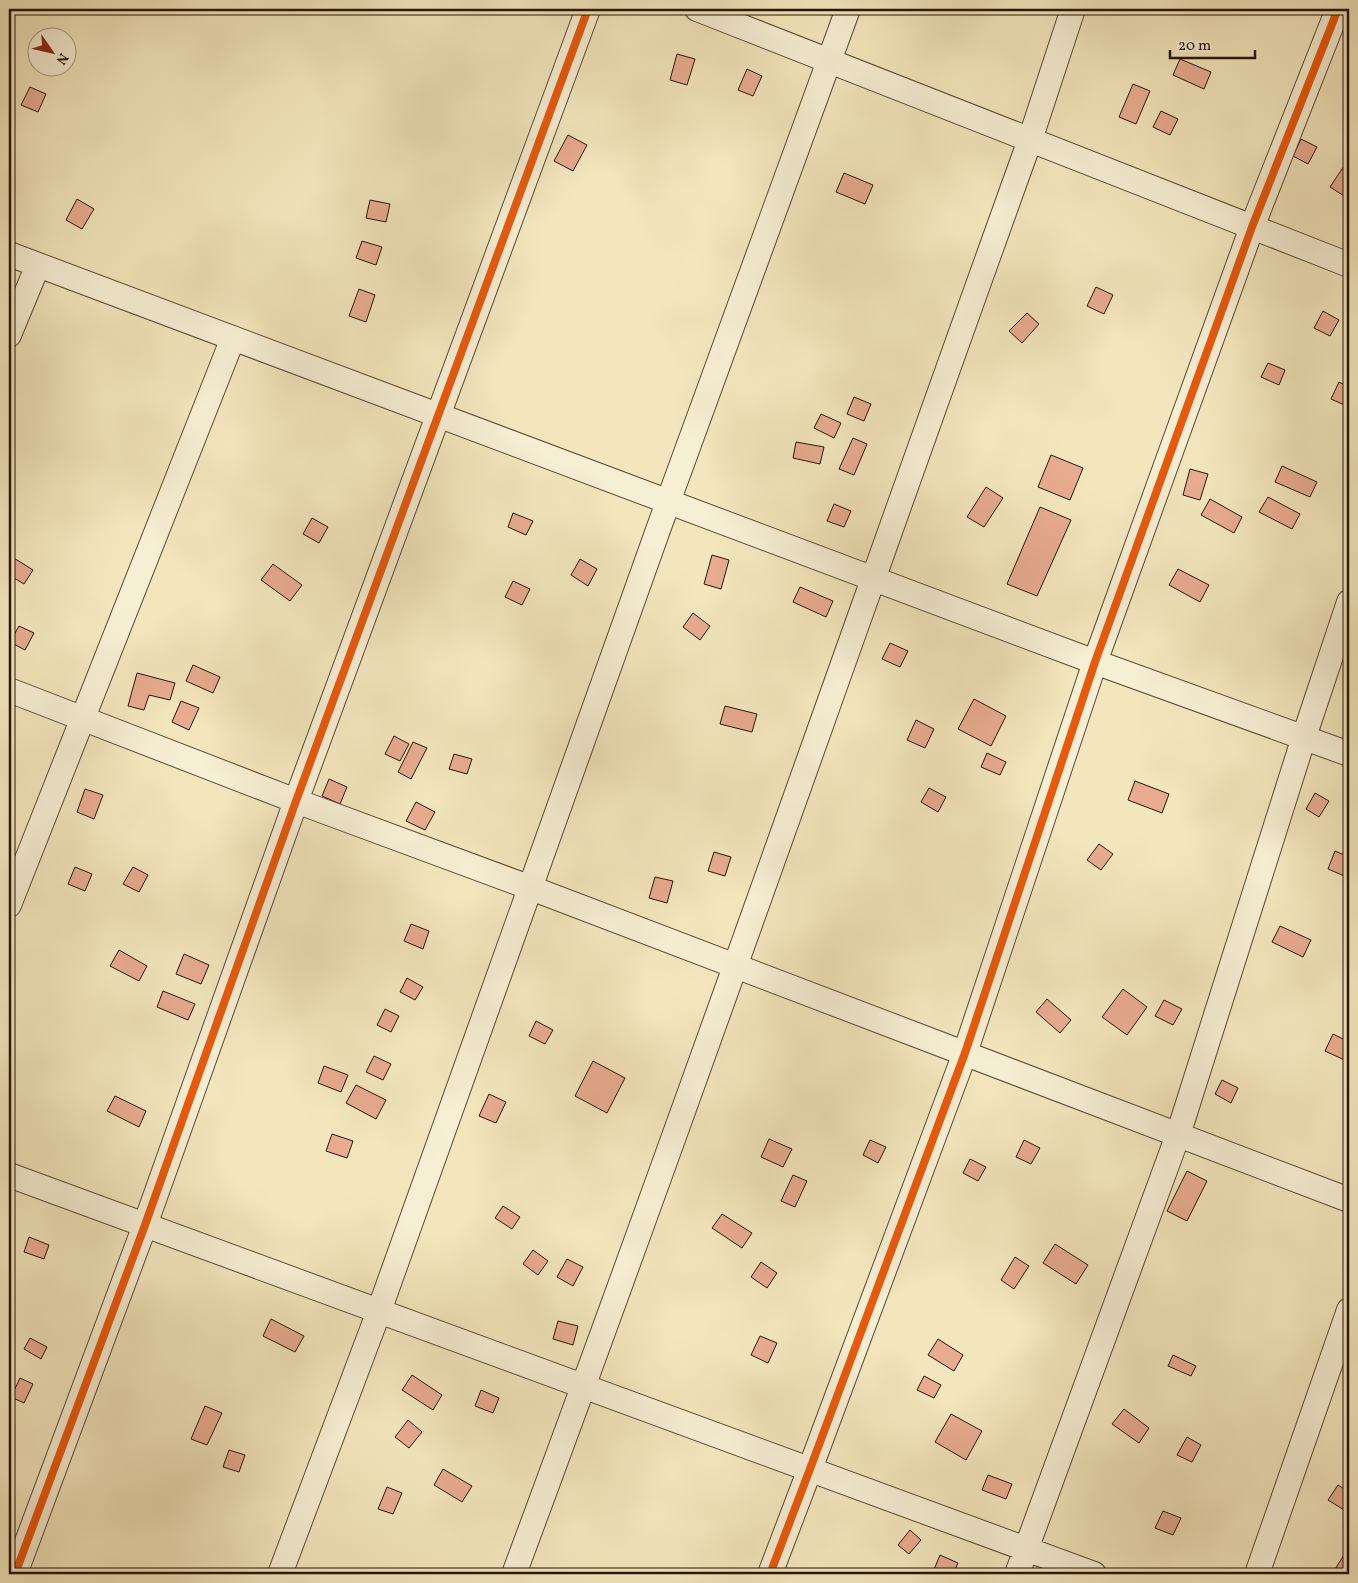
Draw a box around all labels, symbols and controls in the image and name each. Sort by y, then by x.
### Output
north arrow [28,28,78,78]
scale bar [1170,28,1256,60]
text: 20 m [1178,36,1211,57]
text: N [51,49,72,68]

